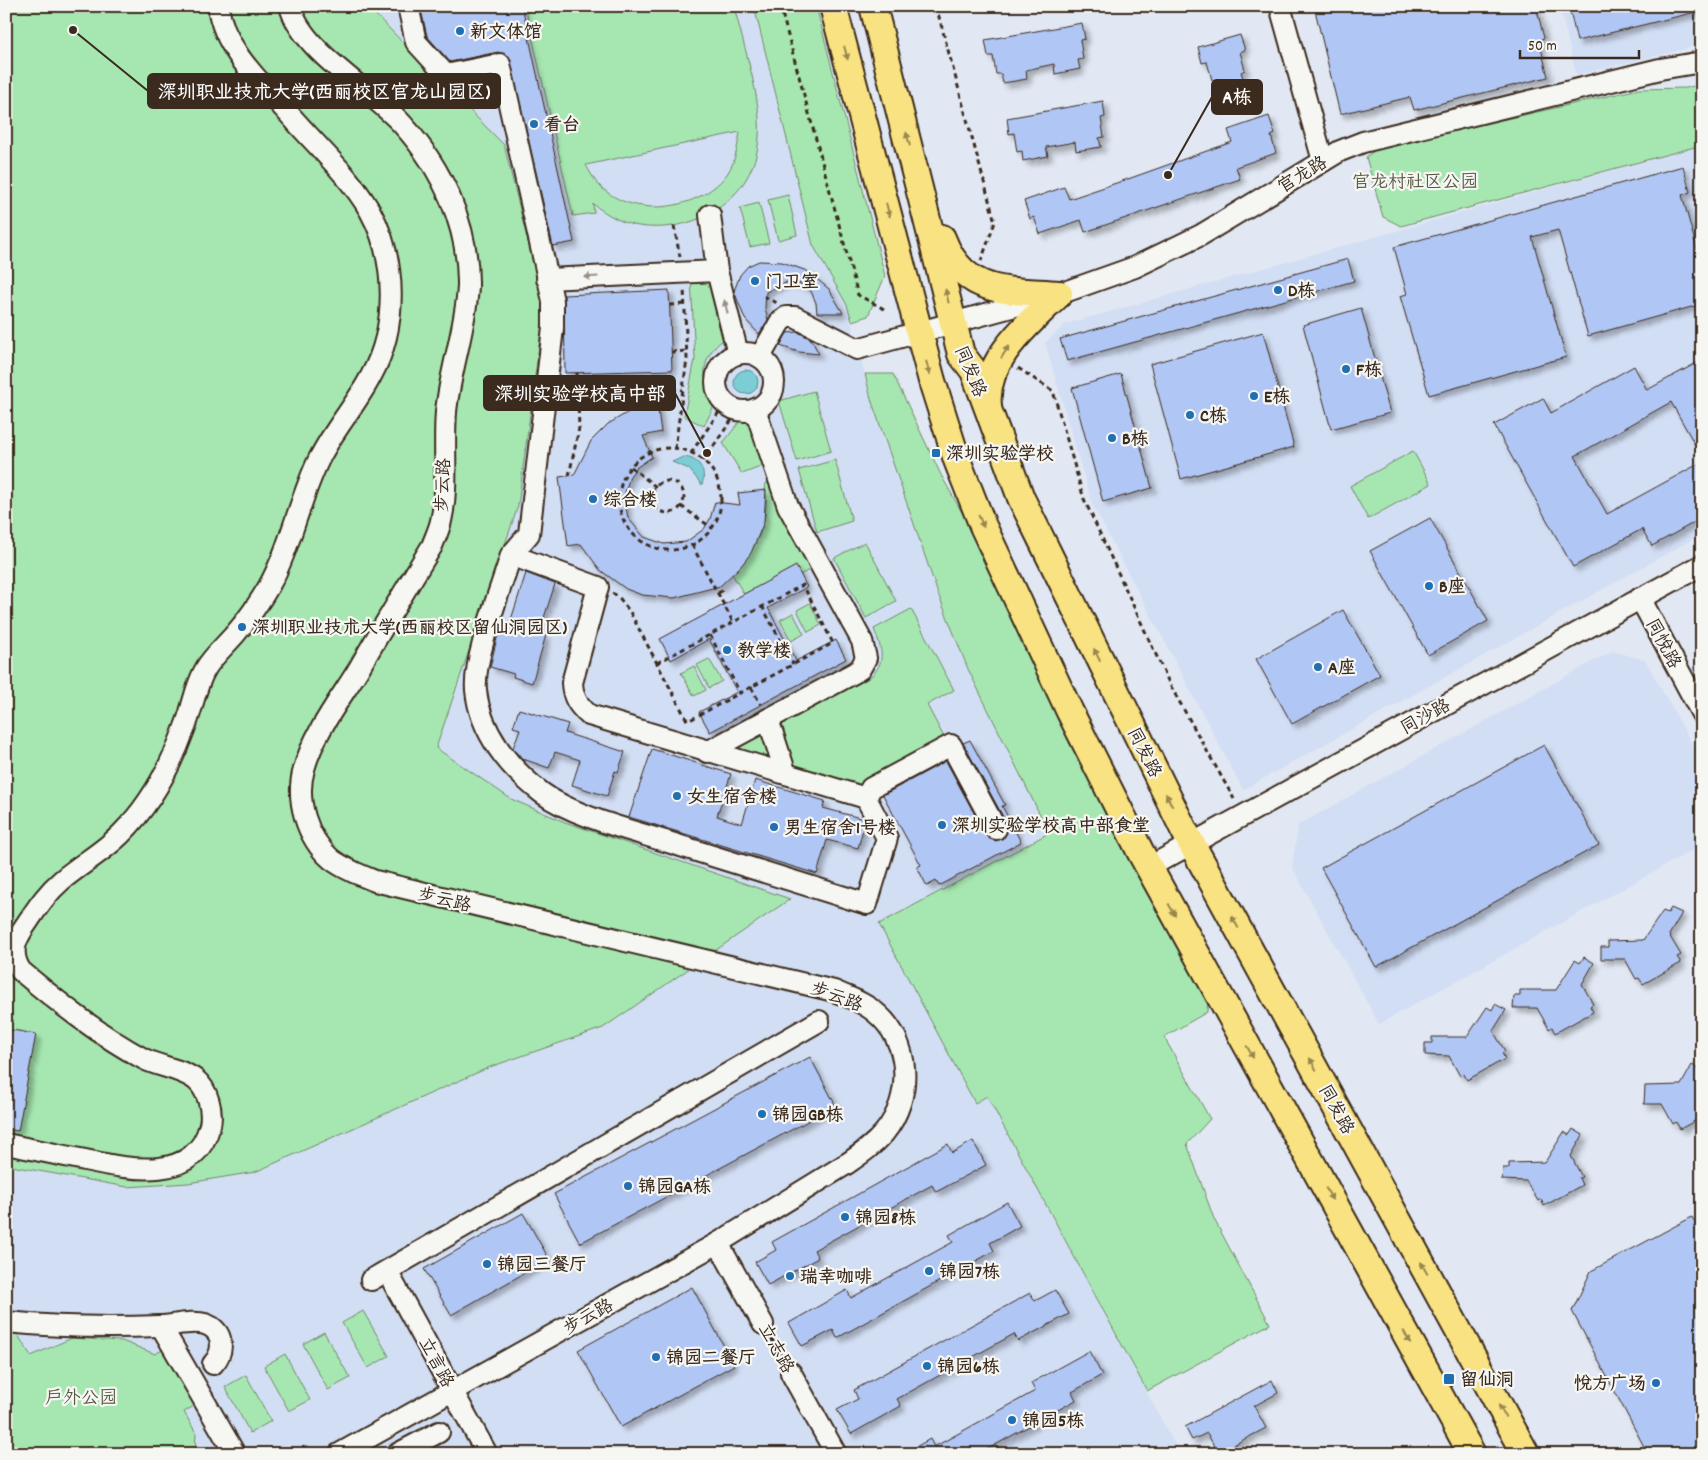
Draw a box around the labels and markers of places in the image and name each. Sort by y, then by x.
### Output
place label: 新文体馆 [470,21,542,46]
marker: 新文体馆 [454,25,466,37]
callout: 深圳职业技术大学(西丽校区官龙山园区) [148,74,500,108]
callout: A栋 [1212,80,1262,114]
place label: 看台 [544,114,580,139]
marker: 看台 [528,118,540,130]
place label: 门卫室 [765,271,819,296]
marker: 门卫室 [749,275,761,287]
place label: D栋 [1288,280,1315,305]
marker: D栋 [1272,284,1284,296]
place label: F栋 [1356,359,1382,384]
marker: F栋 [1340,363,1352,375]
callout: 深圳实验学校高中部 [484,376,675,410]
place label: E栋 [1264,386,1290,411]
marker: E栋 [1248,390,1260,402]
place label: C栋 [1200,405,1227,430]
marker: C栋 [1184,409,1196,421]
place label: B栋 [1122,428,1149,453]
marker: B栋 [1106,432,1118,444]
place label: 深圳实验学校 [946,443,1054,468]
marker: 深圳实验学校 [930,447,942,459]
place label: 综合楼 [603,489,657,514]
marker: 综合楼 [587,493,599,505]
place label: B座 [1439,576,1466,601]
marker: B座 [1423,580,1435,592]
place label: 深圳职业技术大学(西丽校区留仙洞园区) [252,617,567,642]
marker: 深圳职业技术大学(西丽校区留仙洞园区) [236,621,248,633]
place label: 教学楼 [737,640,791,665]
marker: 教学楼 [721,644,733,656]
place label: A座 [1328,657,1356,682]
marker: A座 [1312,661,1324,673]
place label: 女生宿舍楼 [687,786,777,811]
marker: 女生宿舍楼 [671,790,683,802]
place label: 深圳实验学校高中部食堂 [952,815,1150,840]
place label: 男生宿舍1号楼 [784,817,896,842]
marker: 深圳实验学校高中部食堂 [936,819,948,831]
marker: 男生宿舍1号楼 [768,821,780,833]
place label: 锦园GB栋 [772,1104,844,1129]
marker: 锦园GB栋 [756,1108,768,1120]
place label: 锦园GA栋 [638,1176,711,1201]
marker: 锦园GA栋 [622,1180,634,1192]
place label: 锦园8栋 [855,1207,916,1232]
marker: 锦园8栋 [839,1211,851,1223]
place label: 锦园三餐厅 [497,1254,587,1279]
marker: 锦园三餐厅 [481,1258,493,1270]
place label: 锦园7栋 [939,1261,1000,1286]
marker: 锦园7栋 [923,1265,935,1277]
place label: 瑞幸咖啡 [800,1266,872,1291]
marker: 瑞幸咖啡 [784,1270,796,1282]
place label: 锦园二餐厅 [666,1347,756,1372]
marker: 锦园二餐厅 [650,1351,662,1363]
place label: 锦园6栋 [937,1356,1000,1381]
marker: 锦园6栋 [921,1360,933,1372]
place label: 留仙洞 [1460,1369,1514,1394]
marker: 留仙洞 [1442,1372,1456,1386]
place label: 悦方广场 [1574,1373,1646,1398]
marker: 悦方广场 [1650,1377,1662,1389]
place label: 锦园5栋 [1022,1410,1084,1435]
marker: 锦园5栋 [1006,1414,1018,1426]

